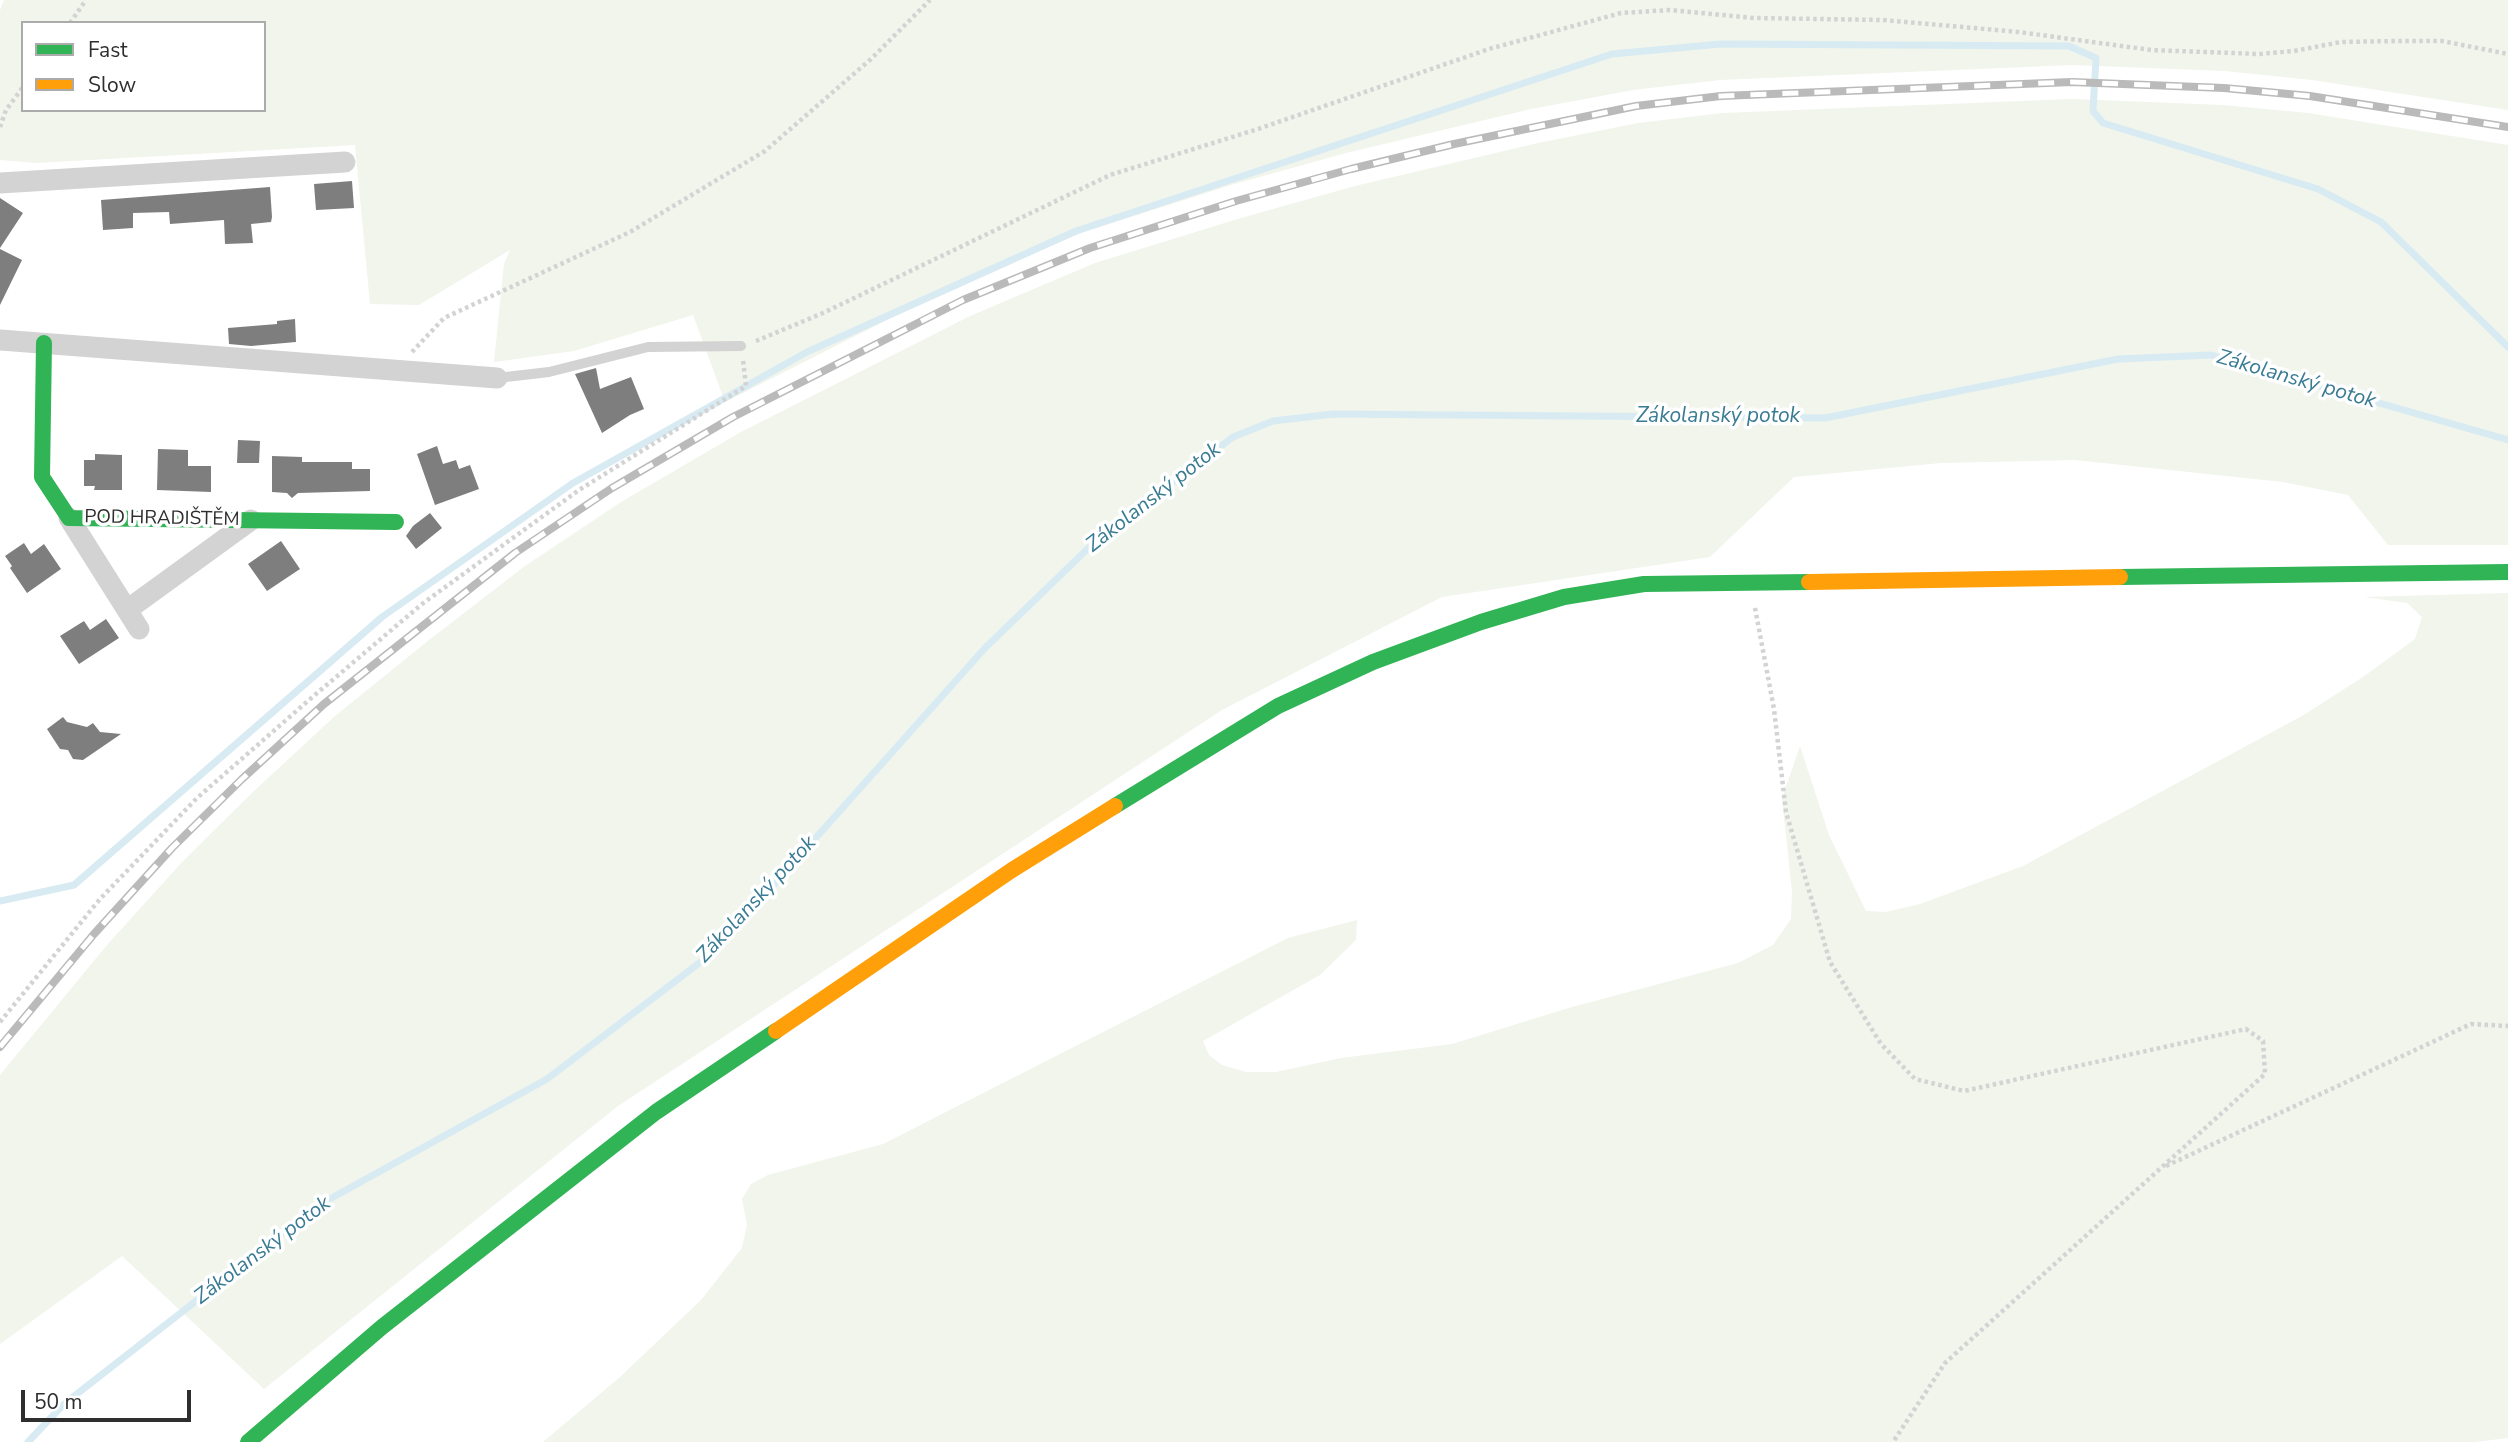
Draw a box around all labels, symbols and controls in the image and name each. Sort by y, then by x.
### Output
legend [21,21,266,112]
text: Fast [88,36,128,64]
text: Slow [88,71,136,99]
water label: Zákolanský potok [2214,345,2378,415]
water label: Zákolanský potok [1636,404,1800,430]
water label: Zákolanský potok [1082,438,1226,558]
street label: POD HRADIŠTĚM [84,506,240,532]
water label: Zákolanský potok [692,831,822,969]
water label: Zákolanský potok [190,1192,336,1310]
scale bar [24,1376,194,1420]
text: 50 m [34,1388,83,1416]

